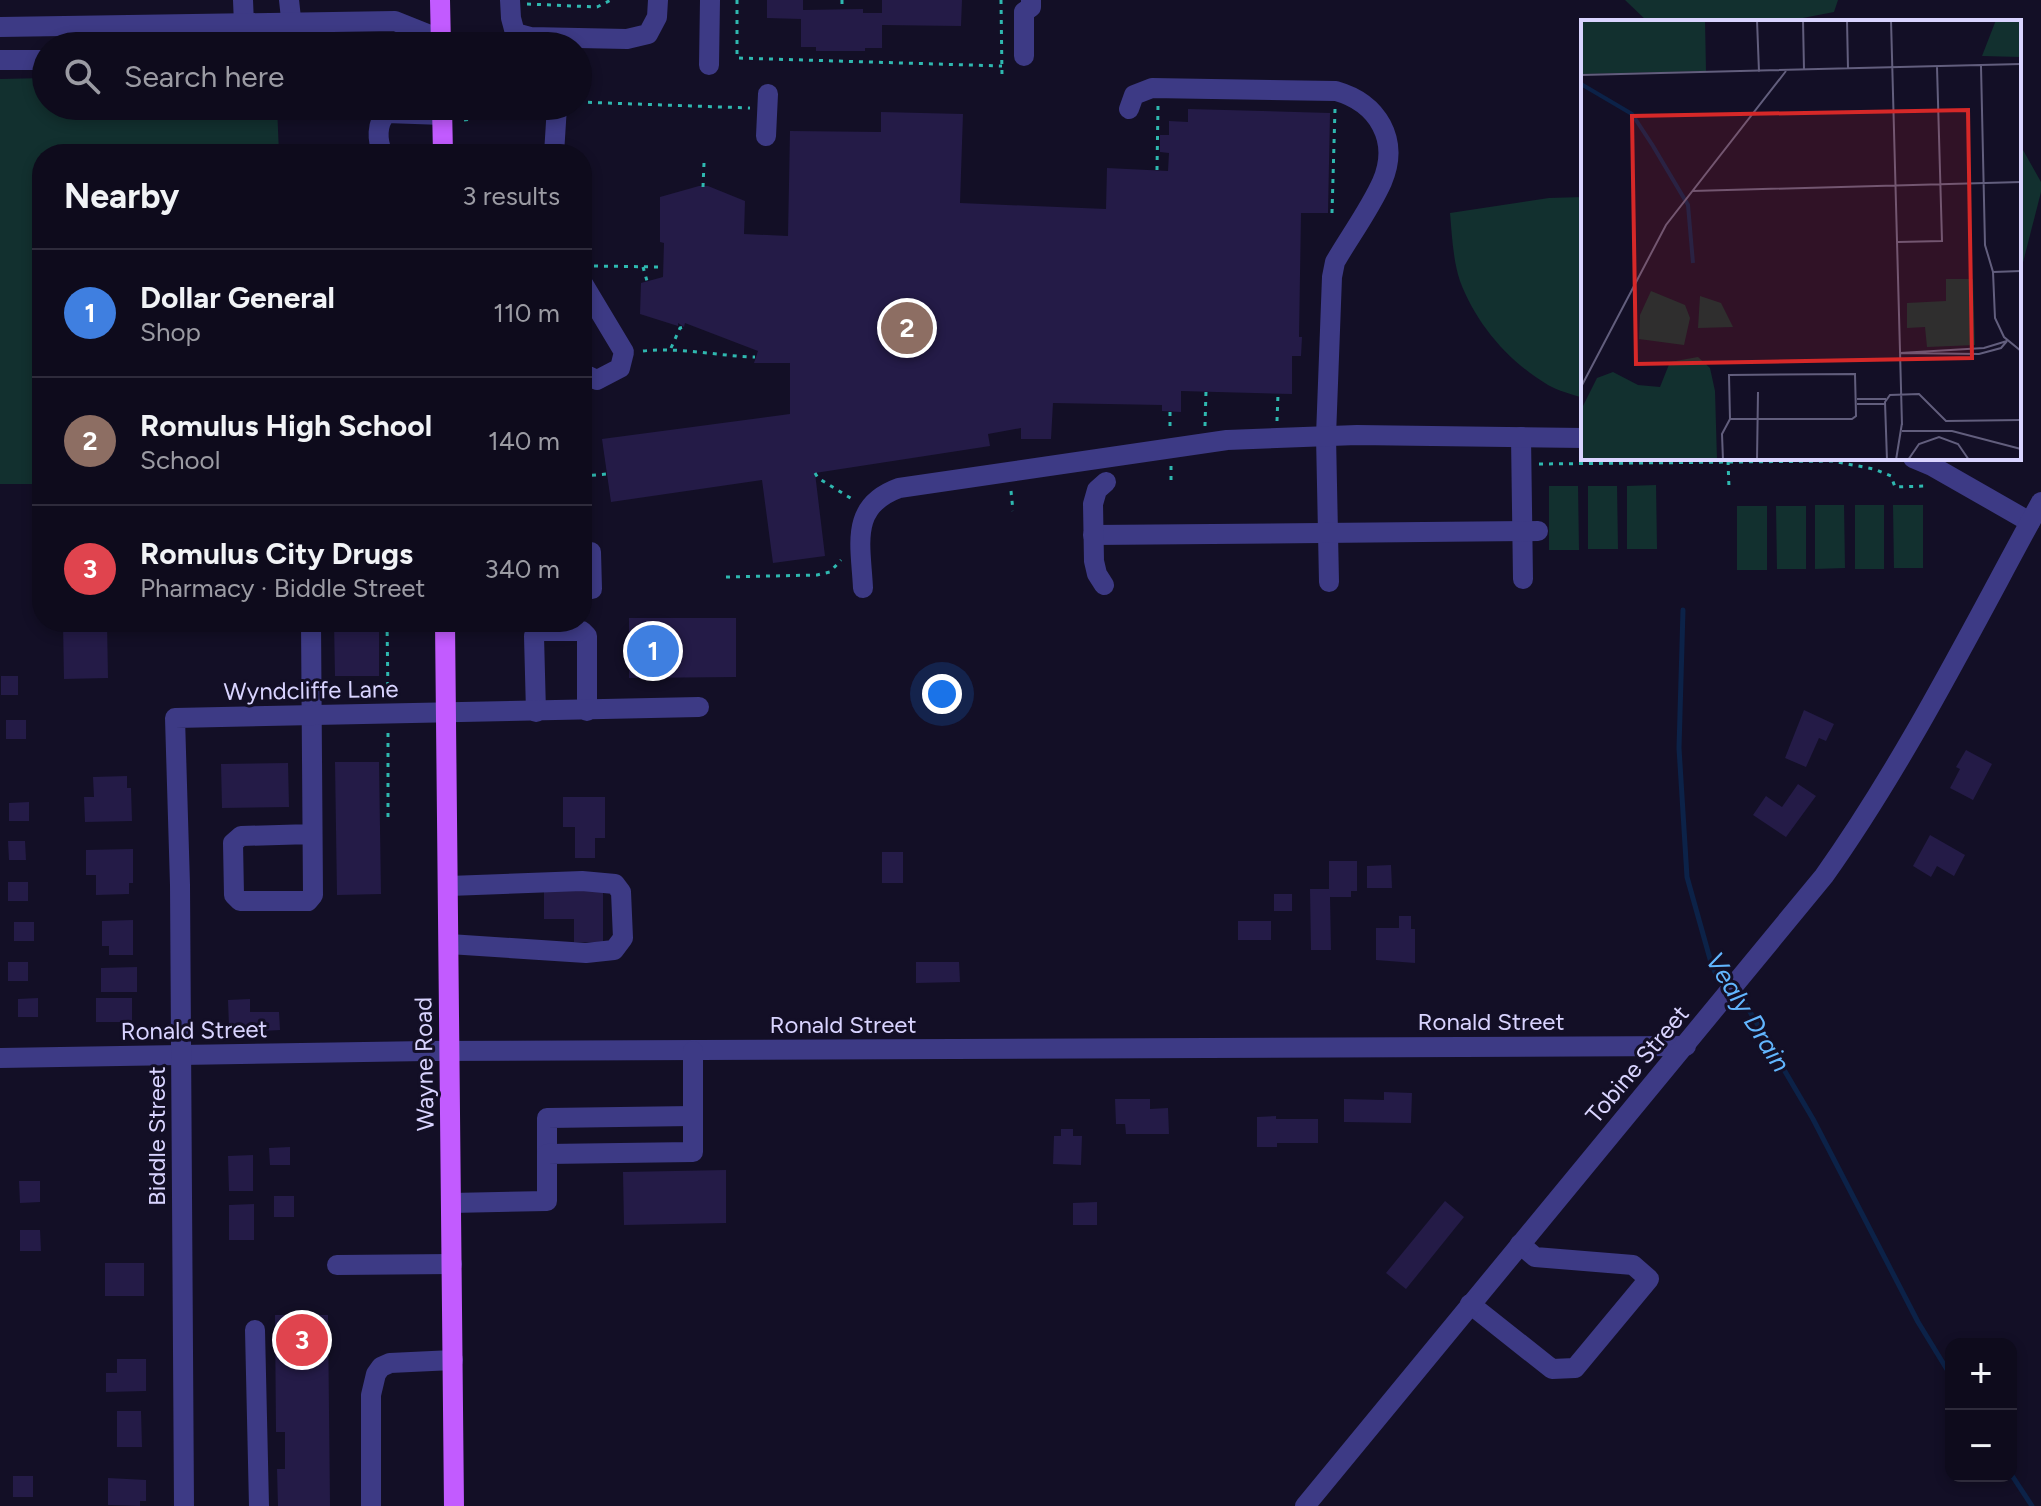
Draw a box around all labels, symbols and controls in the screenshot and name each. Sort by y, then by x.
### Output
inset map [1581,20,2021,460]
search box [32,32,592,120]
icon: search [60,54,104,98]
text: Search here [124,58,284,95]
text: Nearby [64,176,179,217]
text: 3 results [462,180,560,212]
text: Dollar General [140,279,335,316]
text: 1 [85,297,95,329]
text: 110 m [493,297,560,329]
pin: 2 [881,298,933,358]
text: Shop [140,316,201,348]
text: Romulus High School [140,407,432,444]
text: 2 [82,425,98,457]
text: 140 m [488,425,560,457]
text: School [140,444,220,476]
text: Romulus City Drugs [140,535,413,572]
text: 3 [83,553,97,585]
text: 340 m [484,553,560,585]
text: Pharmacy · Biddle Street [140,572,425,604]
pin: 1 [627,621,679,681]
street label: Wyndcliffe Lane [223,674,399,706]
your location [922,674,962,714]
water label: Vealy Drain [1699,946,1797,1078]
street label: Wayne Road [408,997,440,1131]
street label: Tobine Street [1579,999,1695,1129]
street label: Ronald Street [1417,1007,1565,1036]
street label: Ronald Street [769,1010,917,1039]
street label: Ronald Street [120,1014,268,1046]
street label: Biddle Street [142,1066,171,1206]
pin: 3 [276,1310,328,1370]
map controls [1945,1338,2017,1482]
button: + [1945,1338,2017,1410]
button: − [1945,1410,2017,1482]

